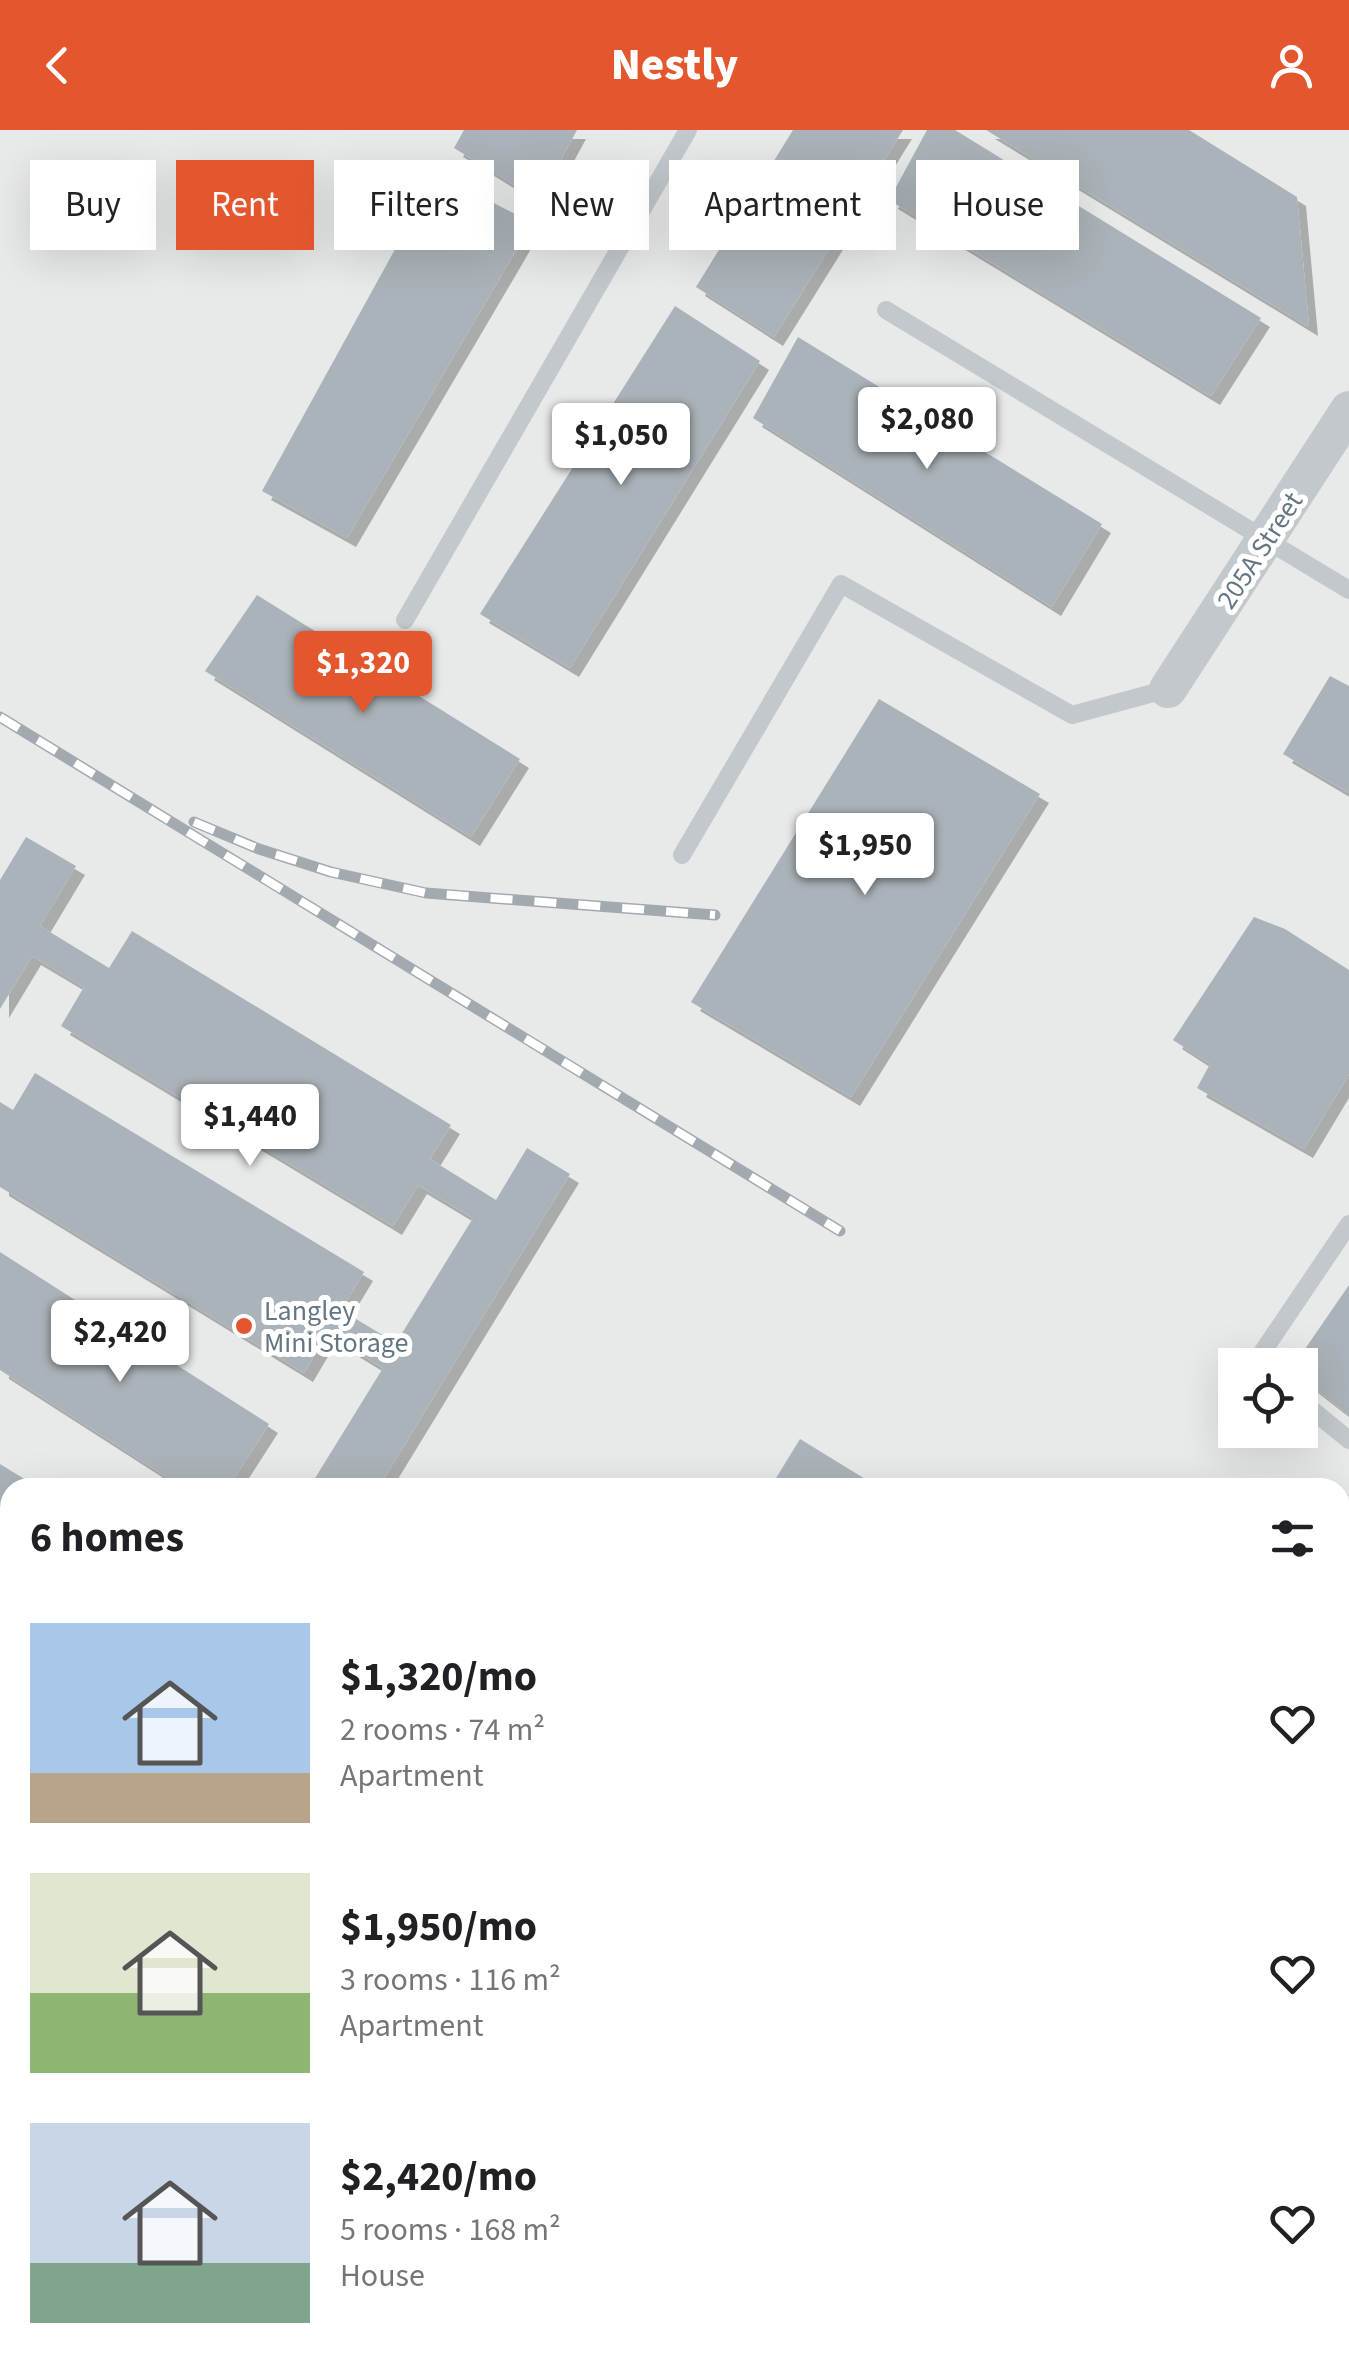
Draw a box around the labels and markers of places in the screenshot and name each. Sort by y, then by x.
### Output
pin: $2,080 [846,387,1008,472]
pin: $1,050 [540,403,702,488]
pin: $1,320 [282,631,444,716]
pin: $1,950 [784,813,946,898]
pin: $1,440 [169,1084,331,1169]
place label: Langley Mini Storage [264,1291,408,1363]
pin: $2,420 [39,1300,201,1385]
marker: Langley Mini Storage [233,1315,255,1337]

